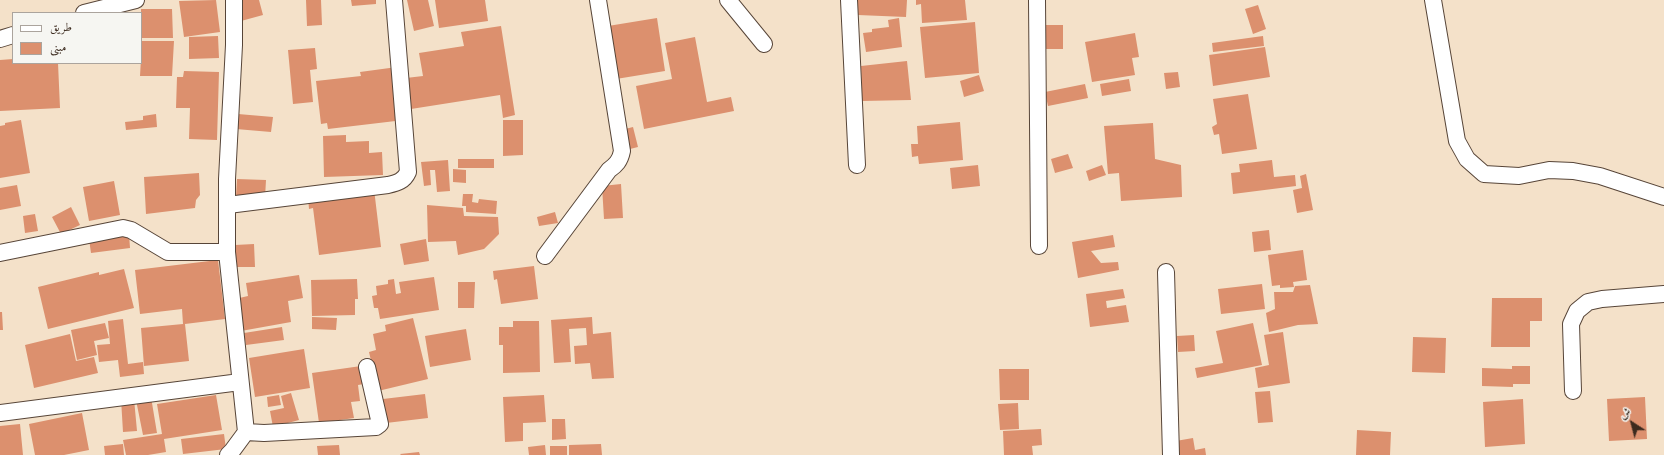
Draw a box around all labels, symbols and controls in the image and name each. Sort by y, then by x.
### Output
legend [12,12,142,64]
text: طريق [50,18,72,35]
text: مبنى [50,38,66,55]
north arrow [1612,403,1652,443]
text: ش [1616,404,1634,423]

